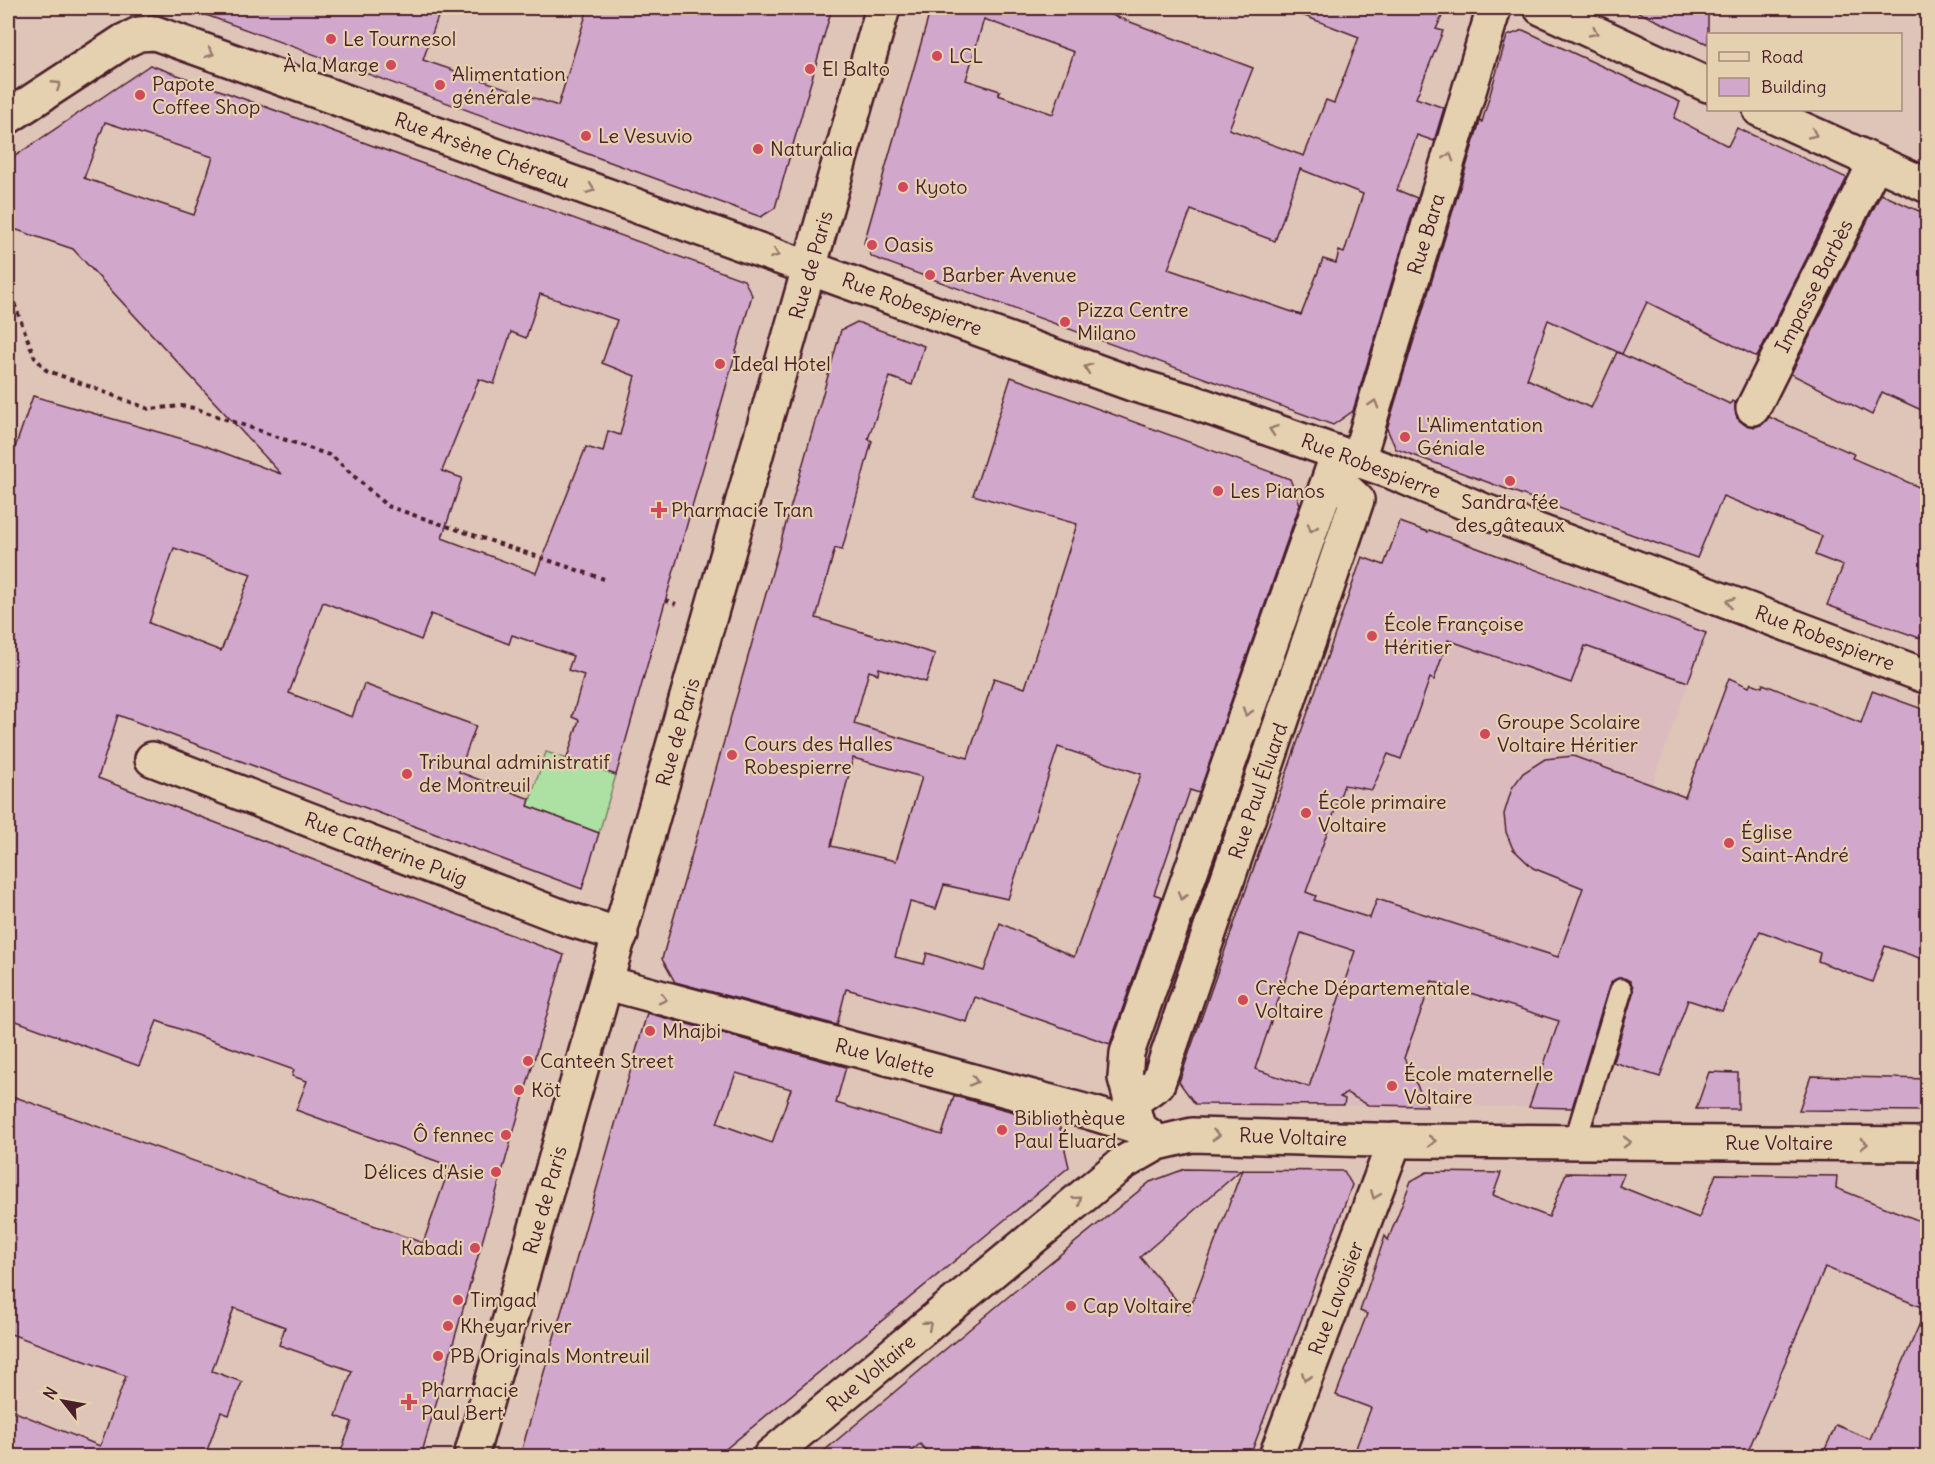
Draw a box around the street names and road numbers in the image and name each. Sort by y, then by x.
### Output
street label: Rue Arsène Chéreau [391,106,573,193]
street label: Rue Bara [1401,190,1450,277]
street label: Rue de Paris [783,208,838,322]
street label: Impasse Barbès [1769,215,1858,357]
street label: Rue Robespierre [839,267,986,341]
street label: Rue Robespierre [1298,427,1445,504]
street label: Rue Robespierre [1752,599,1899,676]
street label: Rue de Paris [650,675,705,789]
street label: Rue Paul Éluard [1223,719,1293,862]
street label: Rue Catherine Puig [301,806,471,891]
street label: Rue Valette [833,1032,938,1083]
street label: Rue Voltaire [1239,1122,1347,1151]
street label: Rue Voltaire [1725,1130,1833,1155]
street label: Rue de Paris [517,1143,572,1257]
street label: Rue Lavoisier [1302,1237,1369,1358]
street label: Rue Voltaire [821,1328,920,1417]

